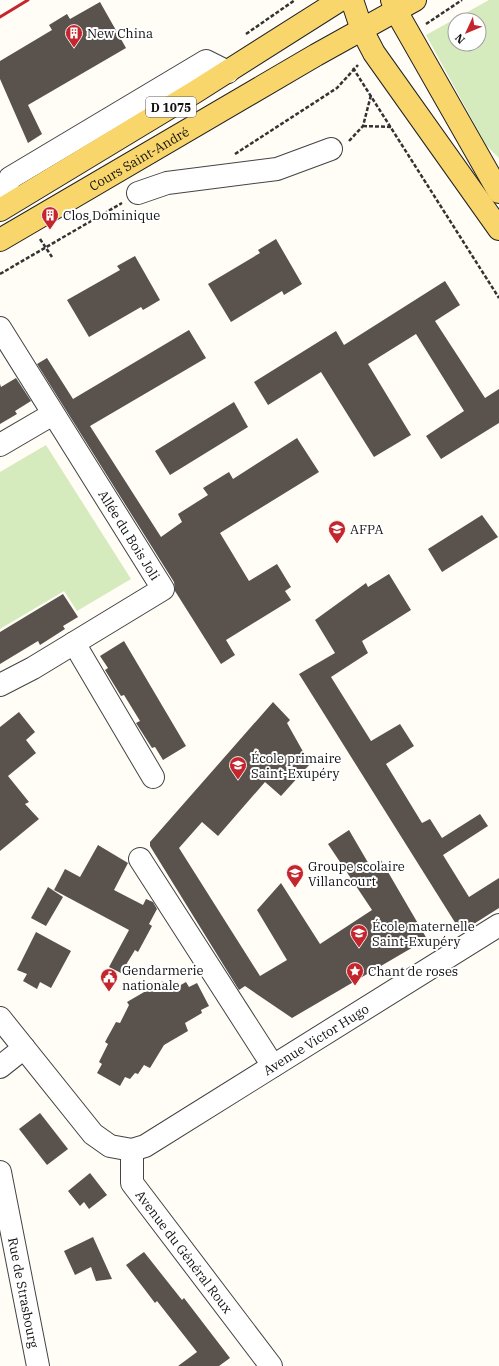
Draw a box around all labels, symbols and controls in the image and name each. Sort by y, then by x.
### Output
north arrow [447,12,487,52]
building icon: New China [64,23,84,48]
place label: New China [87,25,153,42]
text: N [452,31,468,47]
road number: D 1075 [146,97,196,117]
street label: Cours Saint-André [86,123,192,195]
building icon: Clos Dominique [40,205,60,230]
place label: Clos Dominique [63,207,160,224]
street label: Allée du Bois Joli [95,487,164,583]
school or university icon: AFPA [327,519,347,544]
place label: AFPA [350,521,384,538]
place label: École primaire Saint-Exupéry [251,750,341,782]
school or university icon: École primaire Saint-Exupéry [228,755,248,780]
place label: Groupe scolaire Villancourt [308,858,405,890]
school or university icon: Groupe scolaire Villancourt [285,863,305,888]
place label: École maternelle Saint-Exupéry [372,918,475,950]
school or university icon: École maternelle Saint-Exupéry [349,923,369,948]
place icon: Chant de roses [345,961,365,986]
place label: Gendarmerie nationale [122,962,204,994]
place label: Chant de roses [368,963,458,980]
public building icon: Gendarmerie nationale [99,967,119,992]
street label: Avenue Victor Hugo [260,1000,372,1079]
street label: Avenue du Général Roux [132,1187,236,1317]
street label: Rue de Strasbourg [5,1236,43,1349]

